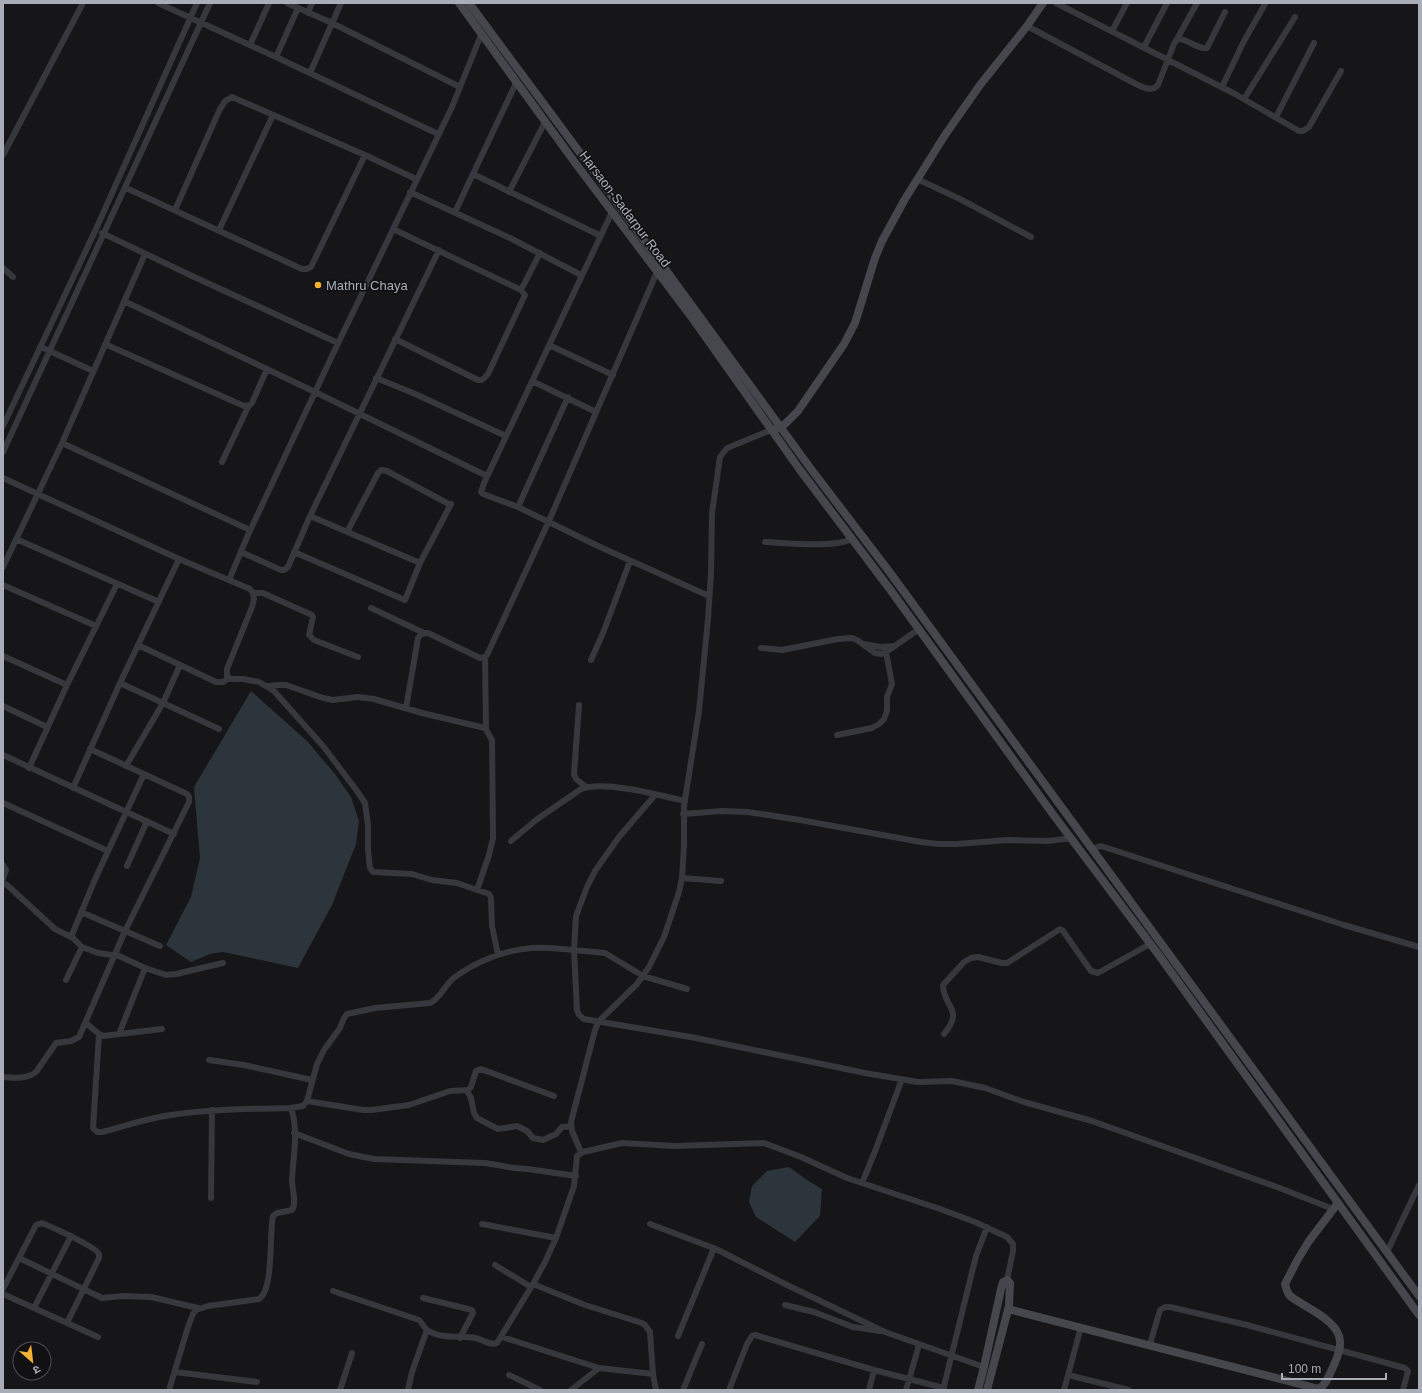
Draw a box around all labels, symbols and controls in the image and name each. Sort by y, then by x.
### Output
street label: Harsaon-Sadarpur Road [576,148,674,270]
place label: Mathru Chaya [326,278,408,293]
marker: Mathru Chaya [313,280,323,290]
north arrow [12,1341,52,1381]
scale bar [1282,1355,1386,1381]
text: 100 m [1288,1362,1321,1376]
text: उ [31,1363,42,1377]

